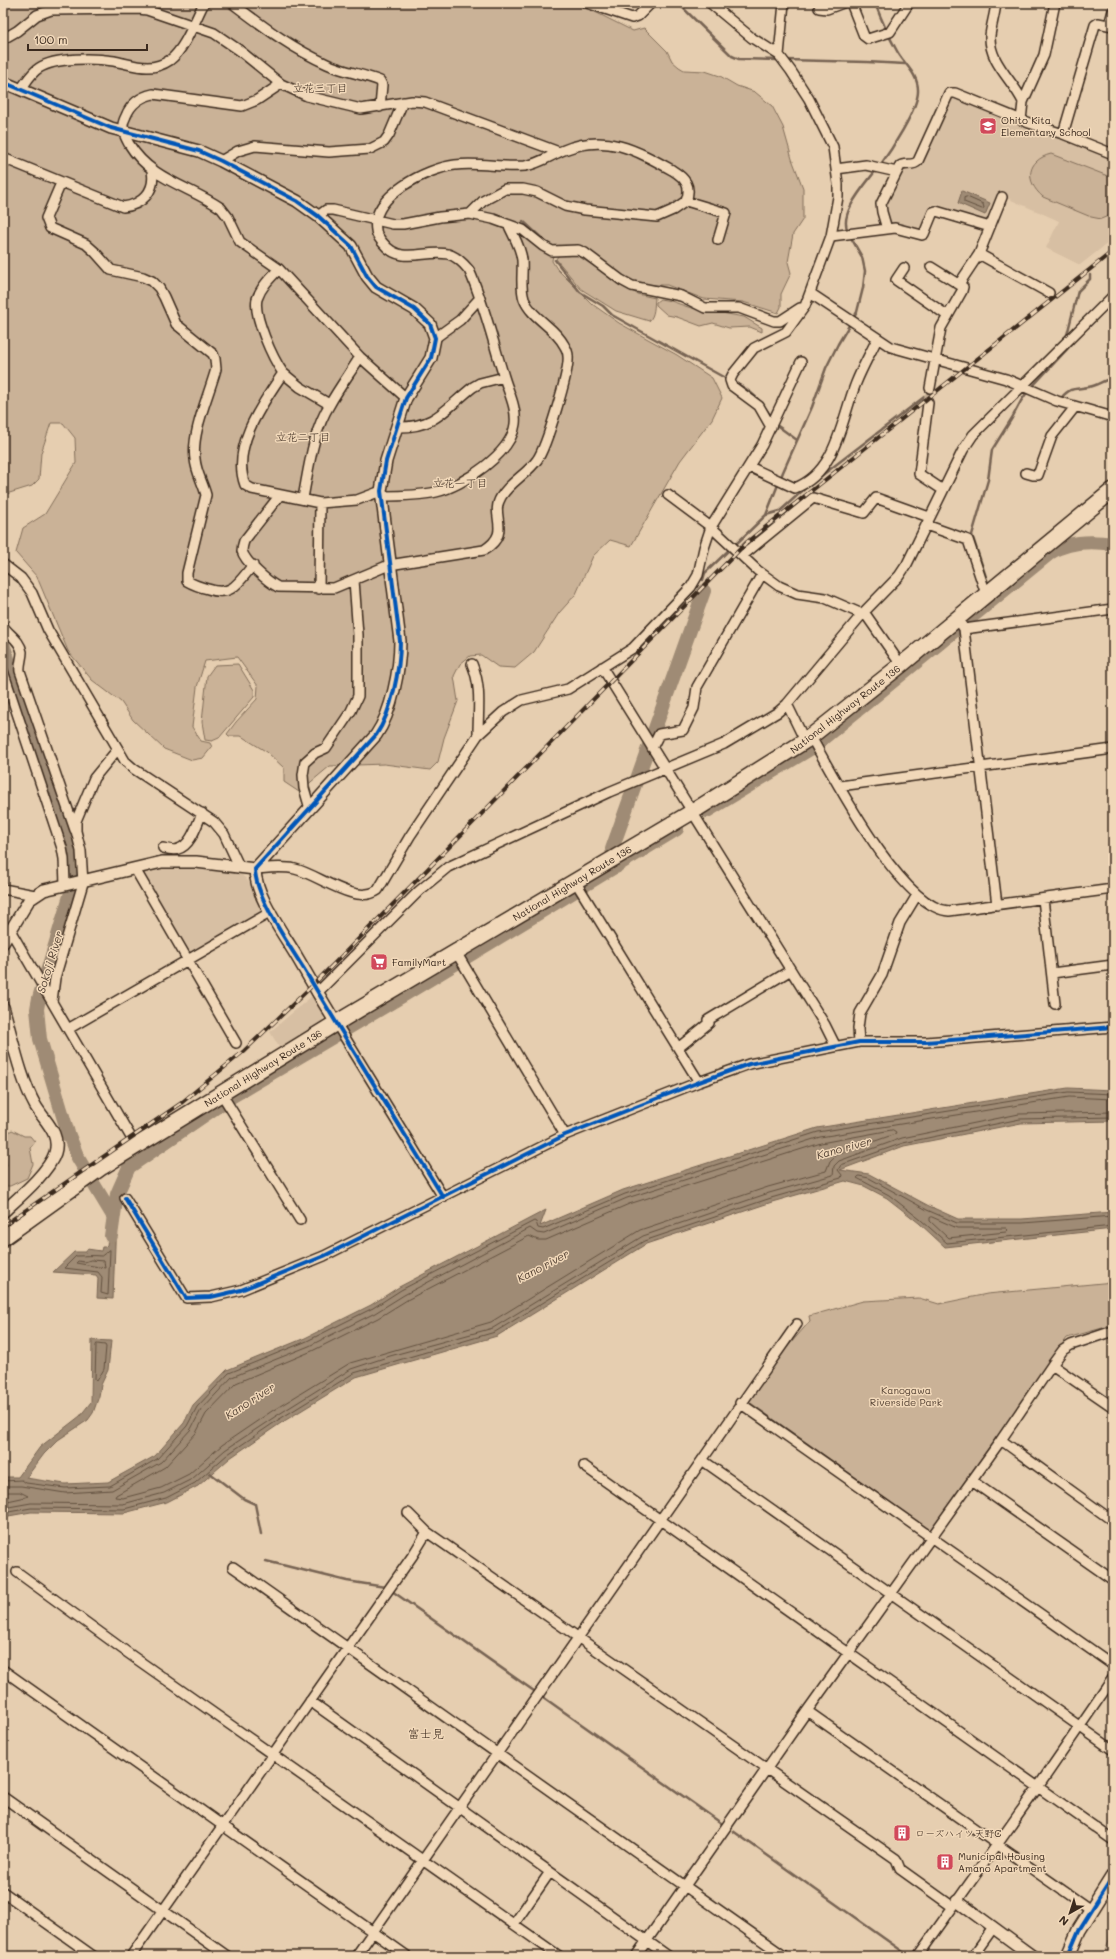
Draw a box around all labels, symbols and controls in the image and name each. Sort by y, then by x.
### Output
scale bar [28,26,147,52]
text: 100 m [34,31,68,47]
district label: 立花三丁目 [293,80,348,95]
place label: Ohito Kita Elementary School [1001,113,1091,139]
school or university icon: Ohito Kita Elementary School [978,116,998,136]
district label: 立花二丁目 [276,429,331,444]
district label: 立花一丁目 [433,475,488,490]
street label: National Highway Route 136 [787,661,903,757]
street label: National Highway Route 136 [510,842,634,924]
water label: Sokoji River [33,928,66,995]
supermarket icon: FamilyMart [369,952,389,972]
place label: FamilyMart [392,955,446,969]
street label: National Highway Route 136 [201,1026,325,1110]
water label: Kano river [815,1133,874,1162]
water label: Kano river [514,1245,572,1285]
water label: Kano river [222,1379,278,1422]
park label: Kanogawa Riverside Park [870,1383,942,1409]
district label: 富士見 [408,1725,444,1741]
building icon: ローズハイツ天野C [892,1823,912,1843]
place label: ローズハイツ天野C [915,1826,1001,1840]
place label: Municipal Housing Amano Apartment [958,1849,1047,1875]
building icon: Municipal Housing Amano Apartment [935,1852,955,1872]
north arrow [1050,1893,1090,1933]
text: N [1055,1913,1071,1930]

